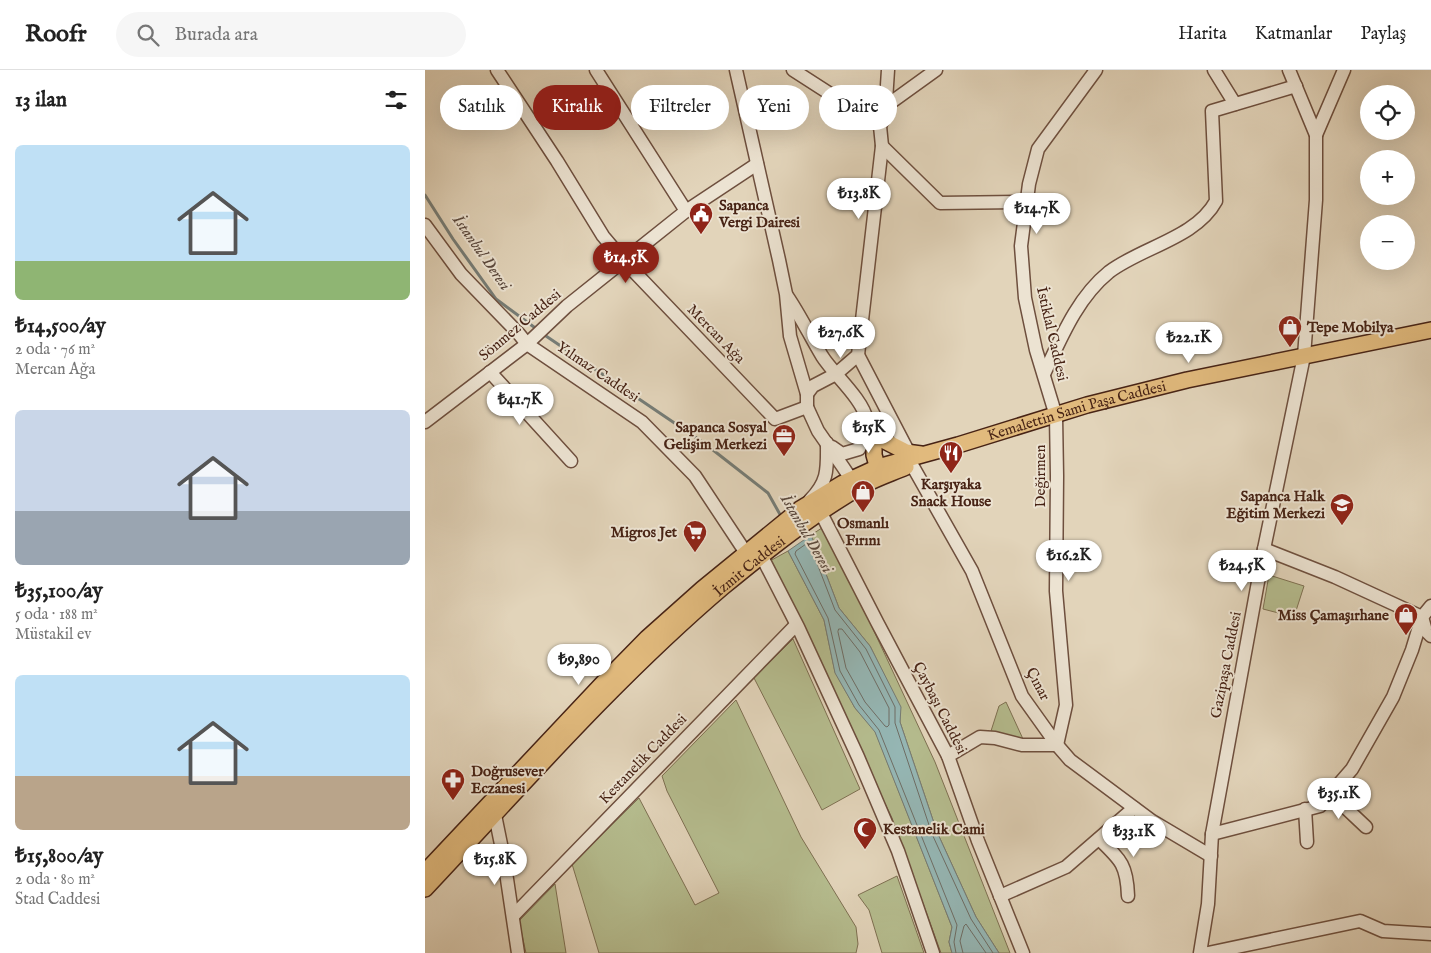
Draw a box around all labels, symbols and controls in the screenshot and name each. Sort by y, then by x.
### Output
search box [116,12,466,57]
text: Roofr [25,19,86,50]
icon: search [134,21,162,49]
text: Burada ara [174,23,258,47]
text: Harita [1178,23,1227,46]
text: Katmanlar [1255,23,1332,46]
text: Paylaş [1360,23,1406,46]
chip: Satılık [440,85,523,130]
chip: Kiralık [533,85,621,130]
chip: Filtreler [631,85,729,130]
chip: Yeni [739,85,809,130]
chip: Daire [819,85,897,130]
map controls [1360,85,1415,270]
button: locate [1360,85,1415,140]
icon: filters [382,86,410,114]
text: 13 ilan [15,87,67,114]
button: + [1360,150,1415,205]
icon: home [168,178,258,268]
pin: ₺13.8K [818,178,900,220]
text: ₺13.8K [838,184,880,204]
pin: ₺14.7K [996,192,1078,235]
place label: Sapanca Vergi Dairesi [718,196,800,232]
text: ₺14.7K [1015,199,1059,219]
public building icon: Sapanca Vergi Dairesi [688,201,714,235]
water label: İstanbul Deresi [447,210,516,296]
button: − [1360,215,1415,270]
pin: ₺14.5K [585,242,667,284]
text: ₺14.5K [604,248,648,268]
street label: Sönmez Caddesi [475,285,565,365]
street label: İstiklal Caddesi [1032,285,1072,383]
street label: Mercan Ağa [683,300,749,368]
text: ₺14,500/ay [15,313,106,340]
shop icon: Tepe Mobilya [1277,314,1303,348]
pin: ₺27.6K [800,316,882,359]
place label: Tepe Mobilya [1306,318,1394,337]
pin: ₺22.1K [1148,322,1230,364]
text: ₺27.6K [818,323,864,343]
text: ₺22.1K [1166,328,1212,348]
street label: Yılmaz Caddesi [553,337,643,407]
text: 2 oda · 76 m² [15,340,95,360]
text: Mercan Ağa [15,360,95,380]
street label: Kemalettin Sami Paşa Caddesi [985,376,1168,445]
pin: ₺41.7K [479,384,561,426]
text: ₺41.7K [498,390,542,410]
pin: ₺15K [839,412,899,454]
place label: Sapanca Sosyal Gelişim Merkezi [664,418,768,454]
text: ₺15K [853,418,885,438]
office icon: Sapanca Sosyal Gelişim Merkezi [771,423,797,457]
restaurant icon: Karşıyaka Snack House [938,440,964,474]
icon: home [168,443,258,533]
street label: Değirmen [1031,444,1050,508]
place label: Karşıyaka Snack House [911,475,991,511]
shop icon: Osmanlı Fırını [850,479,876,513]
place label: Sapanca Halk Eğitim Merkezi [1226,487,1326,523]
water label: İstanbul Deresi [775,490,838,578]
school or university icon: Sapanca Halk Eğitim Merkezi [1329,492,1355,526]
place label: Osmanlı Fırını [837,514,889,550]
supermarket icon: Migros Jet [682,519,708,553]
place label: Migros Jet [611,523,678,542]
street label: İzmit Caddesi [709,532,789,601]
pin: ₺16.2K [1028,540,1110,582]
text: ₺16.2K [1047,546,1091,566]
pin: ₺24.5K [1201,550,1283,592]
text: ₺24.5K [1219,556,1265,576]
text: ₺35,100/ay [15,578,103,605]
shop icon: Miss Çamaşırhane [1393,602,1419,636]
text: 5 oda · 188 m² [15,605,98,625]
place label: Miss Çamaşırhane [1278,606,1389,625]
street label: Gazipaşa Caddesi [1206,610,1246,720]
text: Müstakil ev [15,625,91,645]
pin: ₺9,890 [538,644,620,686]
text: ₺9,890 [558,650,600,670]
street label: Çaybaşı Caddesi [909,659,971,757]
street label: Çınar [1021,664,1055,704]
icon: home [168,708,258,798]
street label: Kestanelik Caddesi [595,710,691,808]
place label: Doğrusever Eczanesi [471,762,544,798]
pharmacy icon: Doğrusever Eczanesi [440,767,466,801]
pin: ₺35.1K [1298,778,1380,820]
text: ₺35.1K [1318,784,1360,804]
mosque icon: Kestanelik Cami [852,816,878,850]
pin: ₺33.1K [1093,816,1175,858]
place label: Kestanelik Cami [883,820,985,839]
text: ₺33.1K [1113,822,1155,842]
text: ₺15,800/ay [15,843,103,870]
pin: ₺15.8K [454,844,536,886]
text: ₺15.8K [474,850,516,870]
text: 2 oda · 80 m² [15,870,95,890]
text: Stad Caddesi [15,890,100,910]

